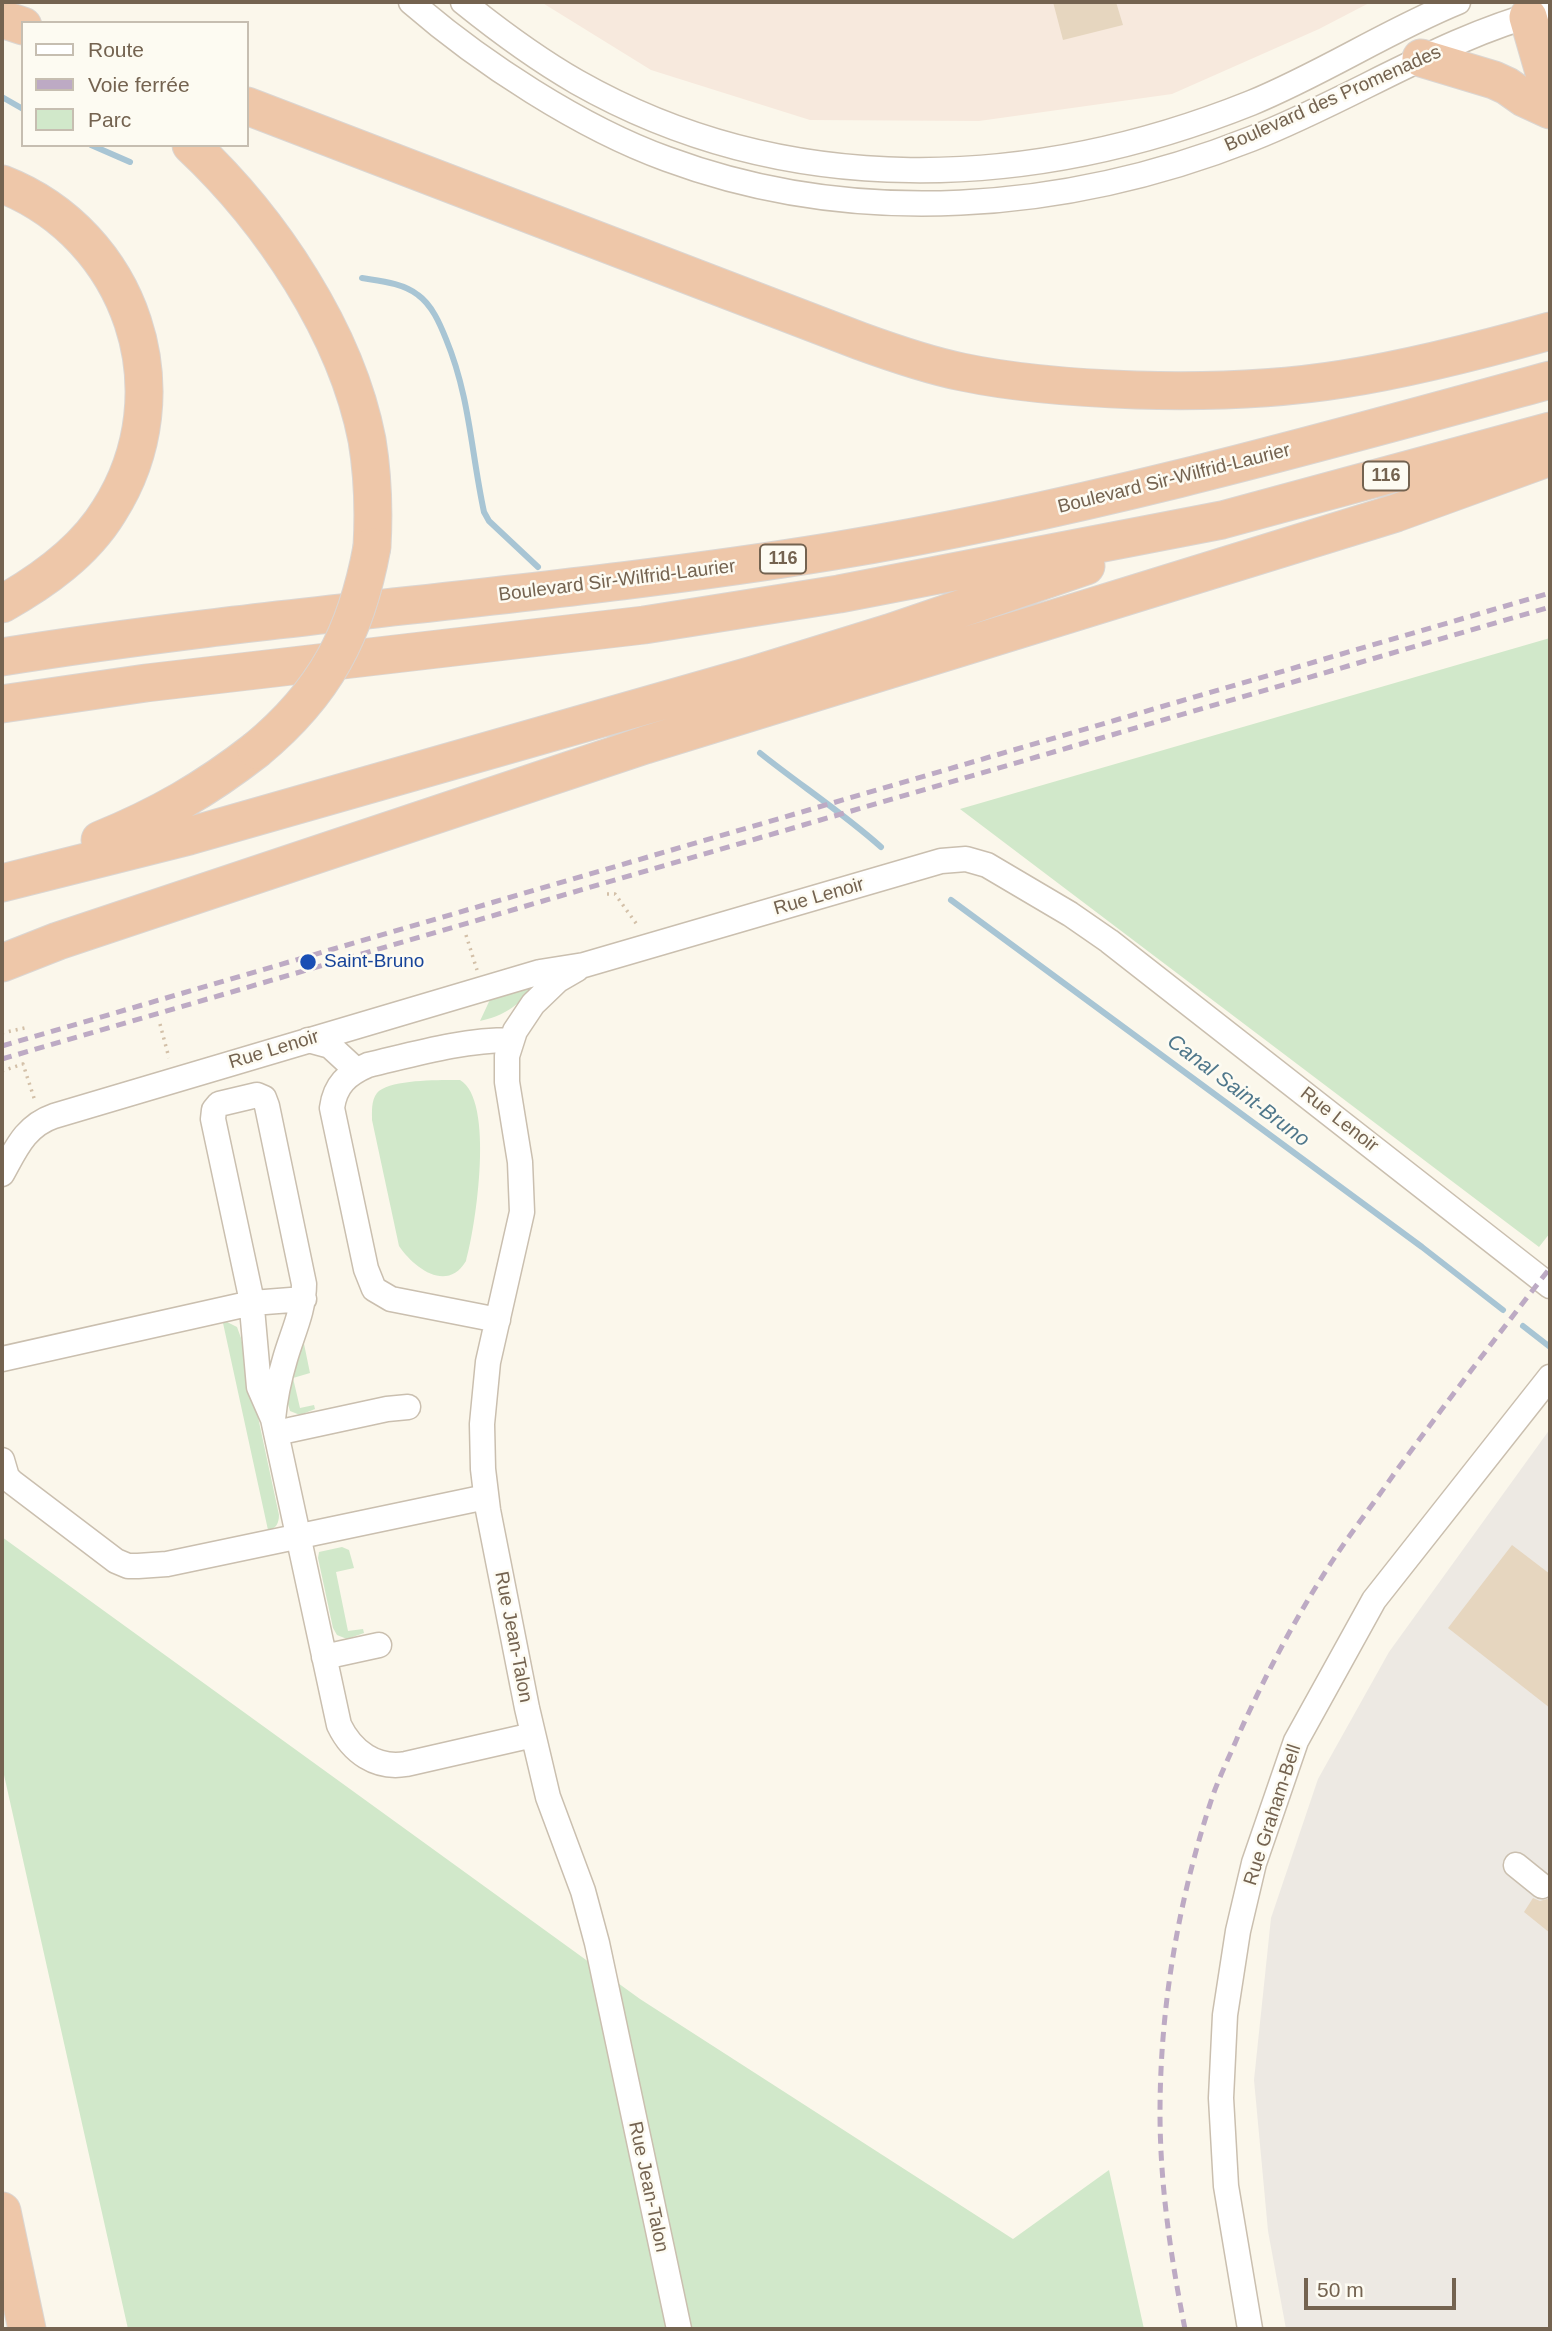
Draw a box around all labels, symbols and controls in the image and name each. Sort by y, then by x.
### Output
legend [21,21,248,147]
text: Route [88,38,144,61]
street label: Boulevard des Promenades [1221,41,1445,157]
text: Voie ferrée [88,73,190,96]
text: Parc [88,108,131,131]
street label: Boulevard Sir-Wilfrid-Laurier [1055,439,1293,519]
road number: 116 [1363,462,1409,490]
road number: 116 [760,544,806,574]
street label: Boulevard Sir-Wilfrid-Laurier [497,555,737,607]
street label: Rue Lenoir [771,873,867,921]
place label: Saint-Bruno [324,951,424,973]
marker: Saint-Bruno [298,952,318,972]
street label: Rue Lenoir [226,1026,322,1074]
water label: Canal Saint-Bruno [1162,1029,1314,1153]
street label: Rue Lenoir [1295,1082,1383,1158]
street label: Rue Jean-Talon [489,1570,537,1704]
street label: Rue Graham-Bell [1239,1742,1307,1888]
street label: Rue Jean-Talon [623,2120,673,2254]
scale bar [1307,2264,1459,2308]
text: 50 m [1317,2278,1364,2301]

